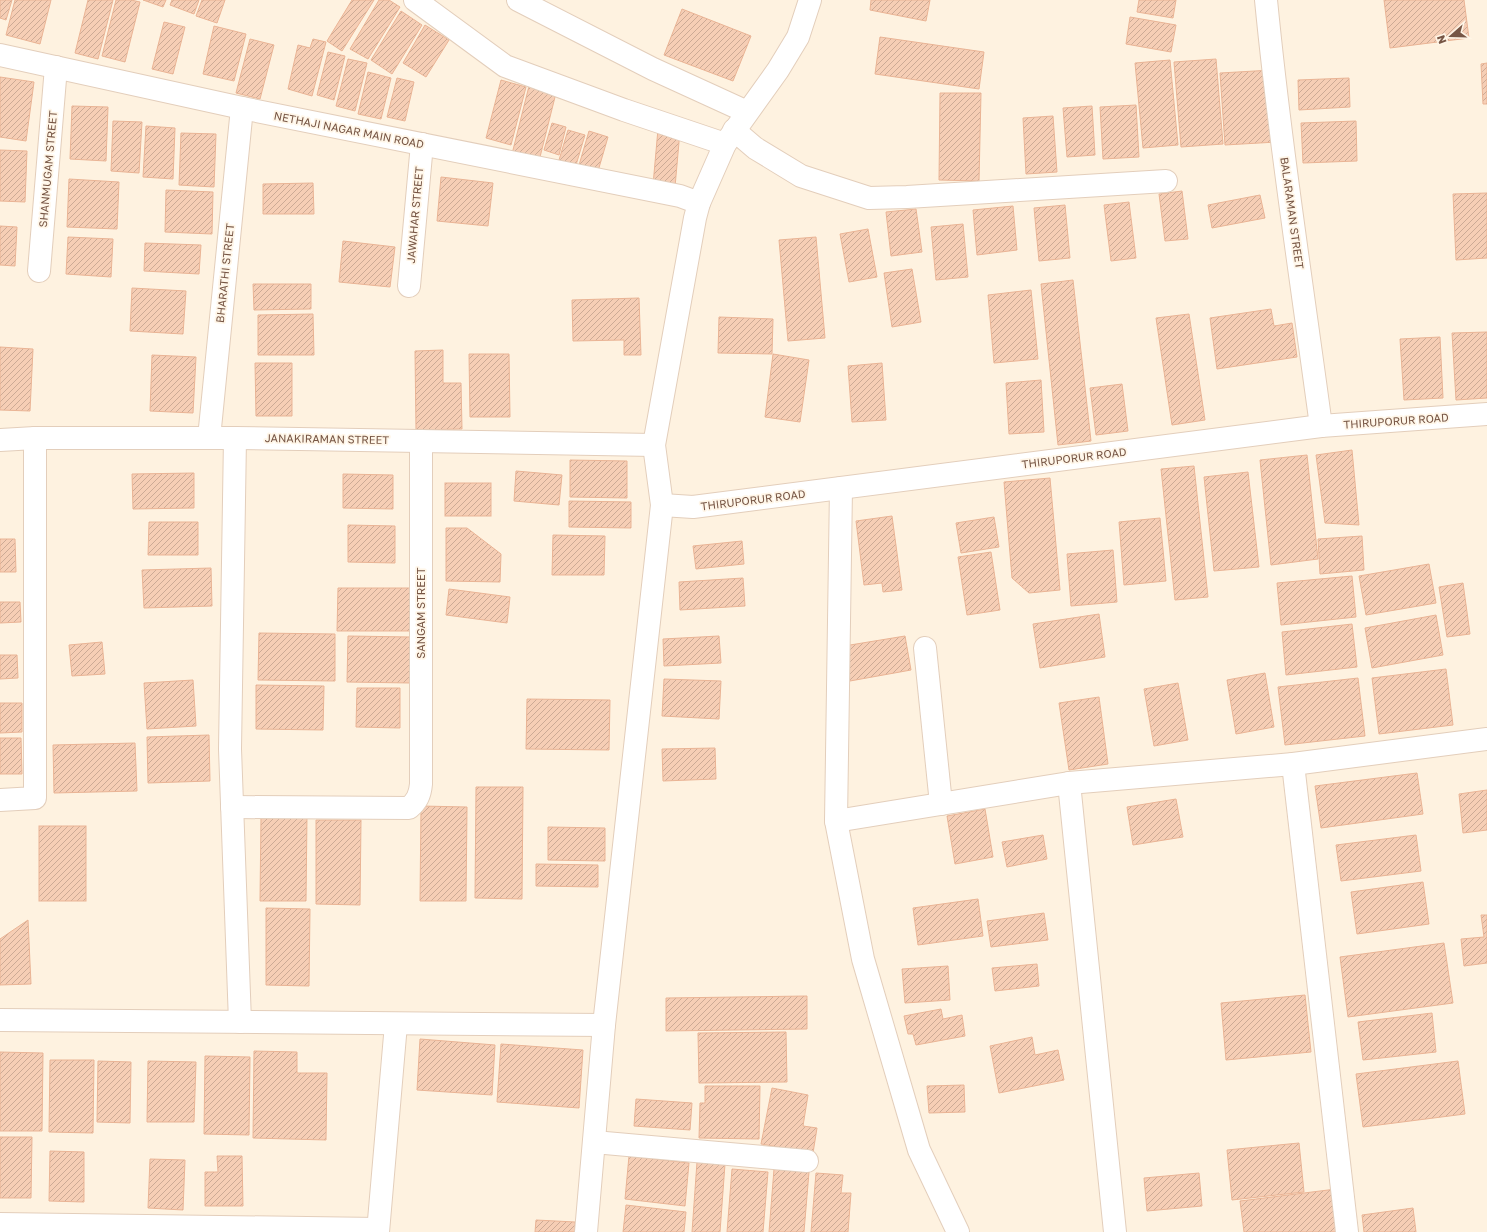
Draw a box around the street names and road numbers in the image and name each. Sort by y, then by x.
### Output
street label: NETHAJI NAGAR MAIN ROAD [273,109,426,151]
street label: SHANMUGAM STREET [36,110,59,228]
street label: BALARAMAN STREET [1278,156,1307,270]
street label: JAWAHAR STREET [404,166,425,264]
street label: BHARATHI STREET [213,222,236,323]
street label: THIRUPORUR ROAD [1343,410,1449,431]
street label: JANAKIRAMAN STREET [265,431,389,446]
street label: THIRUPORUR ROAD [1021,445,1127,470]
street label: THIRUPORUR ROAD [700,487,806,512]
street label: SANGAM STREET [414,567,427,659]

